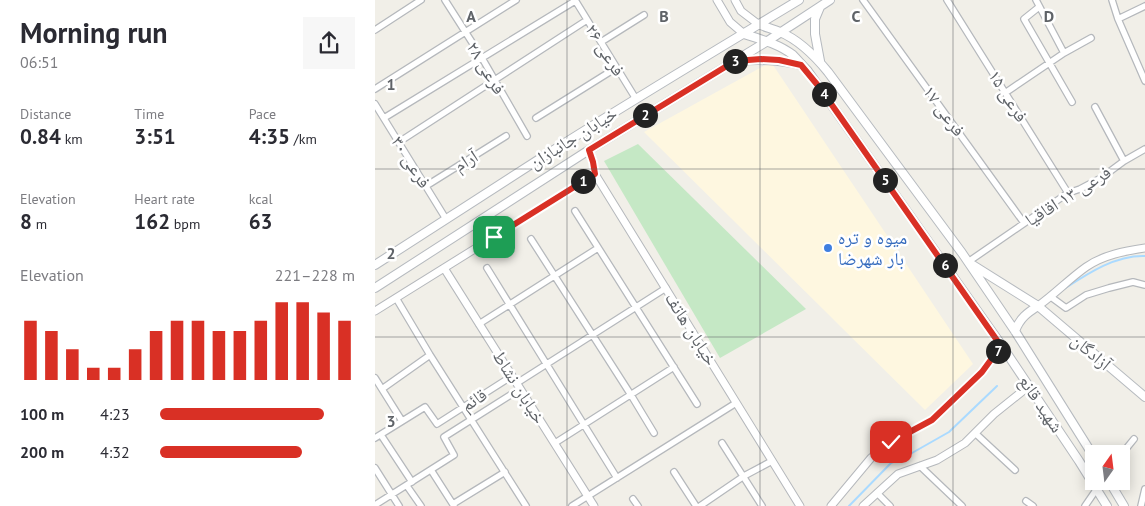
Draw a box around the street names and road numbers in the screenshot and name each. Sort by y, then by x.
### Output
street label: فرعی ۲۶ [580,19,630,80]
street label: فرعی ۲۸ [462,37,511,98]
street label: فرعی ۱۵ [983,65,1033,126]
street label: فرعی ۱۷ [918,81,971,141]
street label: خیابان جانبازان [524,101,621,174]
street label: فرعی ۳۰ [386,131,436,192]
street label: آرام [449,144,483,178]
street label: فرعی ۱۳ اقاقیا [1020,160,1115,231]
street label: خیابان هاتف [660,288,723,370]
street label: آزادگان [1066,328,1116,375]
street label: خیابان نشاط [488,346,551,428]
street label: شهید قانع [1013,371,1069,437]
street label: قائم [456,383,492,417]

